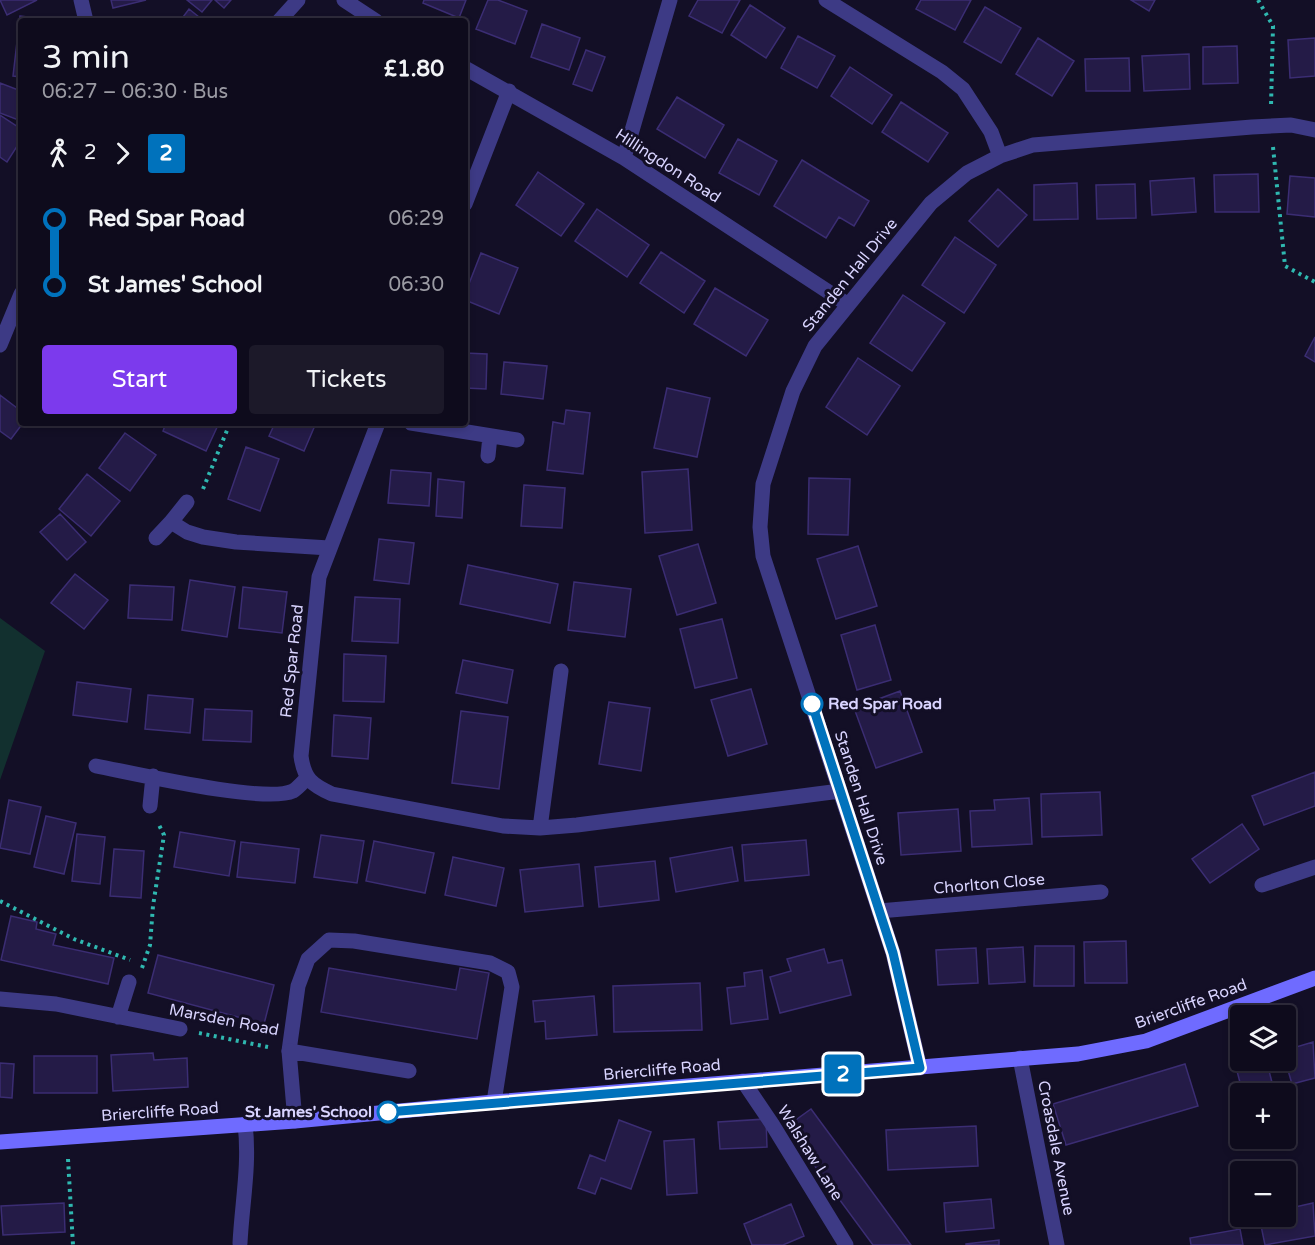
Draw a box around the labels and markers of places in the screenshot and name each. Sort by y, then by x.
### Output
marker: Red Spar Road [801,693,823,715]
place label: Red Spar Road [828,694,942,714]
marker: St James' School [377,1101,399,1123]
place label: St James' School [245,1102,372,1122]

